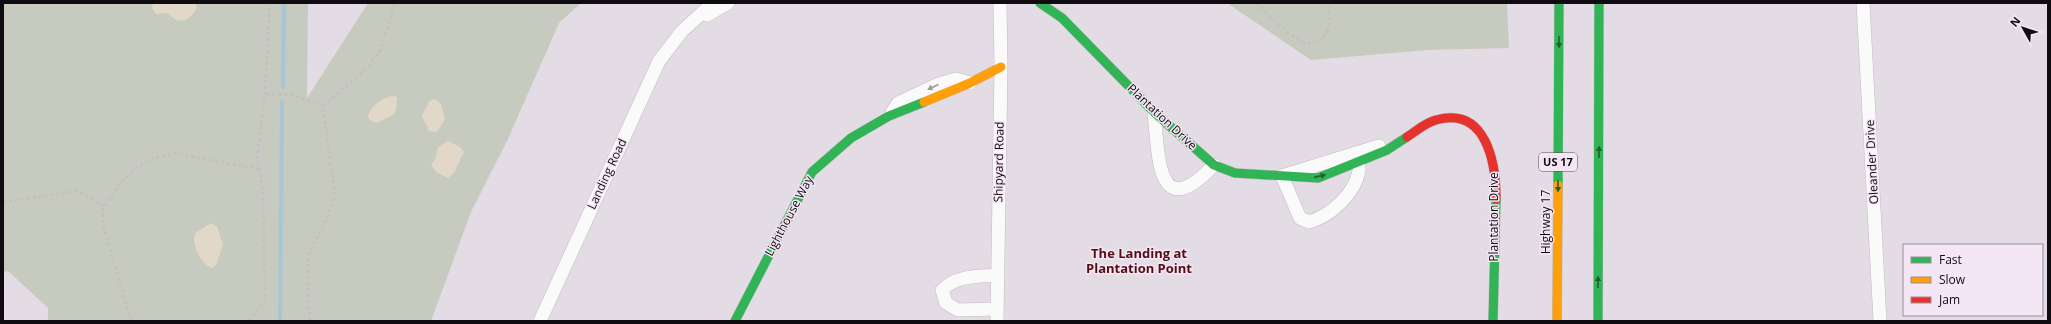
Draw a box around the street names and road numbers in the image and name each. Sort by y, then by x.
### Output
street label: Plantation Drive [1124,80,1201,154]
street label: Oleander Drive [1861,119,1882,205]
street label: Shipyard Road [989,121,1008,203]
street label: Landing Road [583,136,630,212]
road number: US 17 [1539,153,1577,171]
street label: Lighthouse Way [760,172,817,259]
street label: Plantation Drive [1485,172,1502,262]
street label: Highway 17 [1537,190,1554,254]

